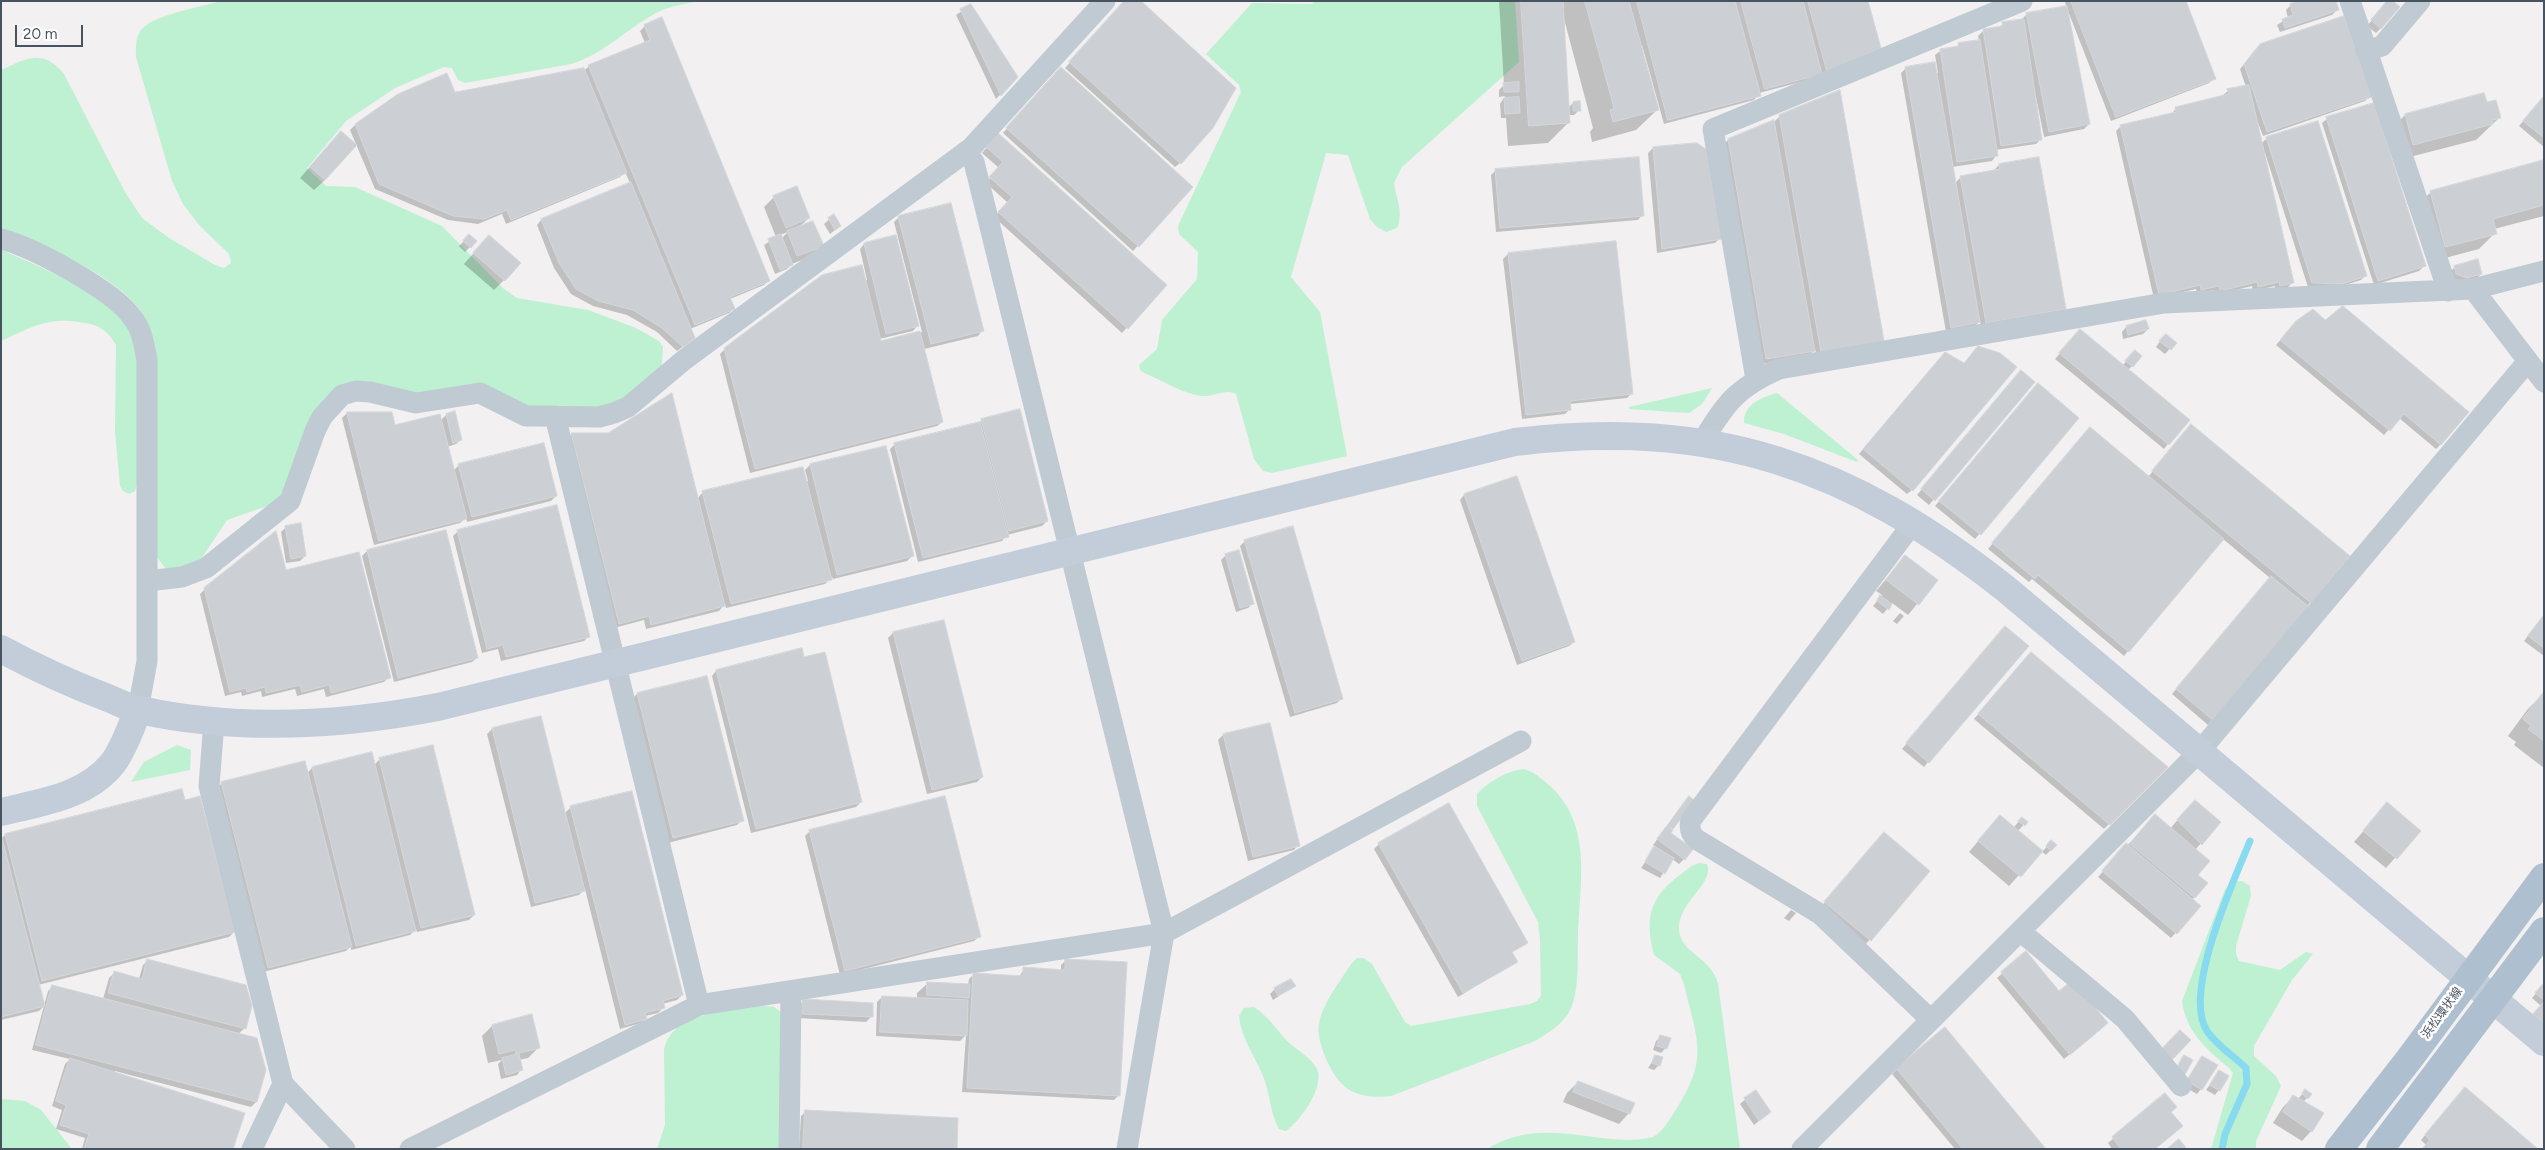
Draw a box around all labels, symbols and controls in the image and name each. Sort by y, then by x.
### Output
scale bar [18,15,85,47]
text: 20 m [23,25,57,43]
street label: 浜松環状線 [2419,984,2465,1042]

